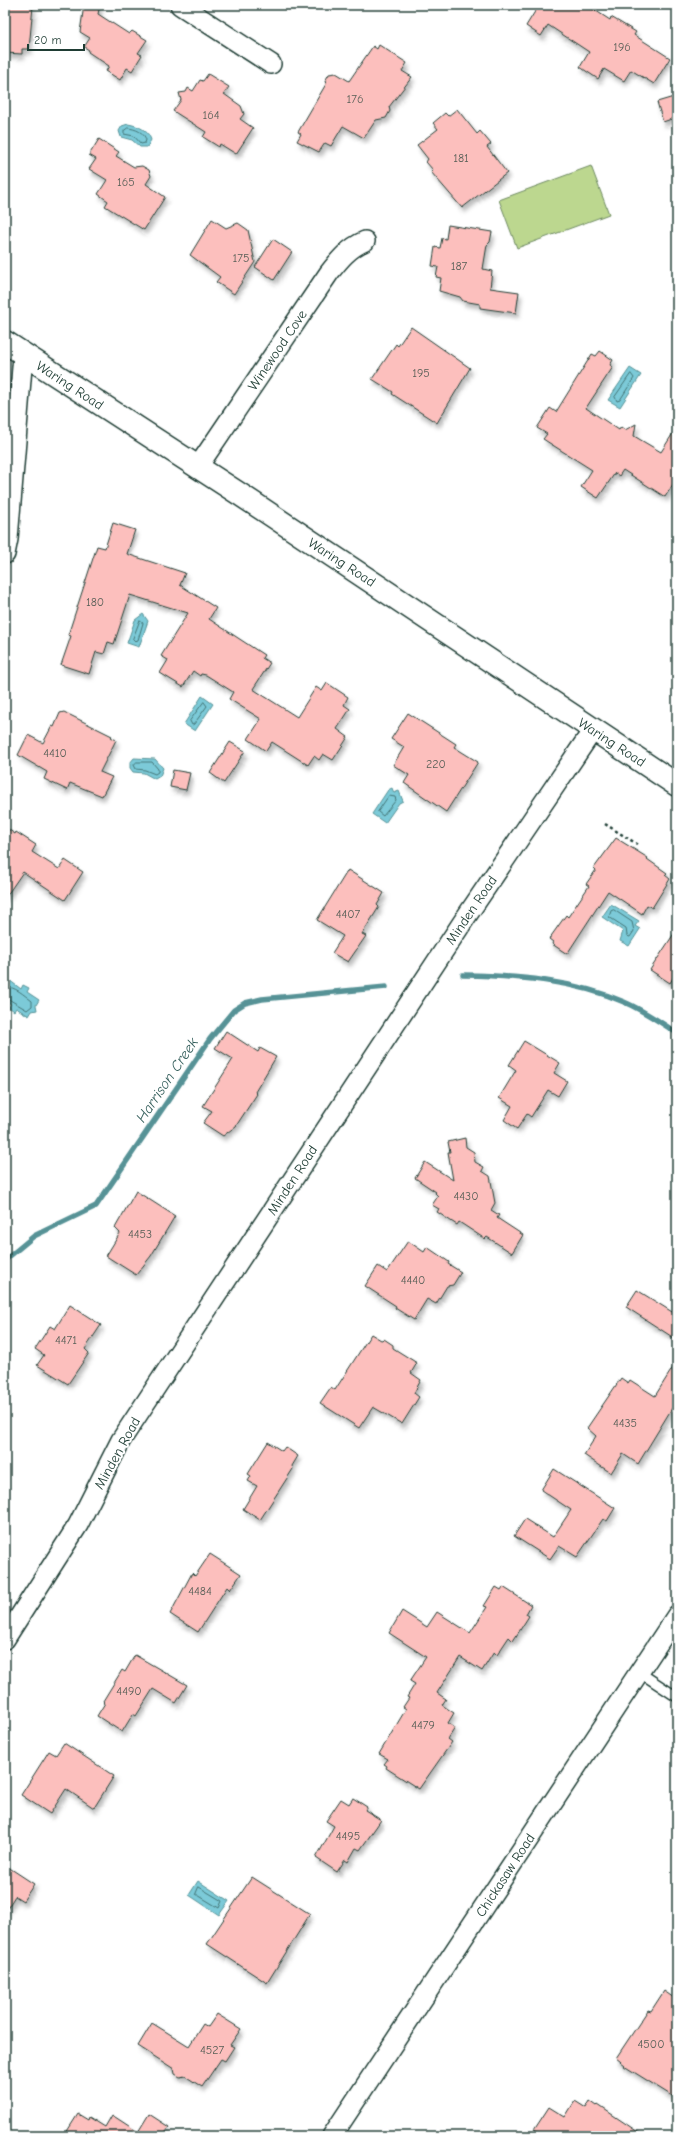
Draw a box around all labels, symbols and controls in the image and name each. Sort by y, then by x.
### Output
scale bar [28,26,84,52]
text: 20 m [34,33,62,47]
house number: 196 [613,40,631,54]
house number: 176 [347,92,363,106]
house number: 164 [202,108,220,122]
house number: 181 [453,151,469,165]
house number: 165 [117,175,135,189]
house number: 175 [233,251,249,265]
house number: 187 [451,259,468,273]
street label: Winewood Cove [244,307,311,394]
street label: Waring Road [33,357,107,414]
house number: 195 [412,366,430,380]
street label: Waring Road [305,534,379,591]
house number: 180 [86,595,104,609]
street label: Waring Road [575,714,649,771]
house number: 4410 [43,746,67,760]
house number: 220 [426,757,446,771]
street label: Minden Road [442,872,501,948]
house number: 4407 [336,907,361,921]
water label: Harrison Creek [132,1034,202,1126]
street label: Minden Road [264,1142,321,1218]
house number: 4430 [454,1189,479,1203]
house number: 4453 [128,1227,152,1241]
house number: 4440 [401,1273,425,1287]
house number: 4471 [55,1333,77,1347]
street label: Minden Road [91,1414,144,1492]
house number: 4435 [613,1416,637,1430]
house number: 4484 [188,1584,212,1598]
house number: 4490 [116,1684,142,1698]
house number: 4479 [411,1718,435,1732]
house number: 4495 [336,1829,360,1843]
street label: Chickasaw Road [472,1830,539,1920]
house number: 4500 [638,2037,664,2051]
house number: 4527 [200,2043,224,2057]

